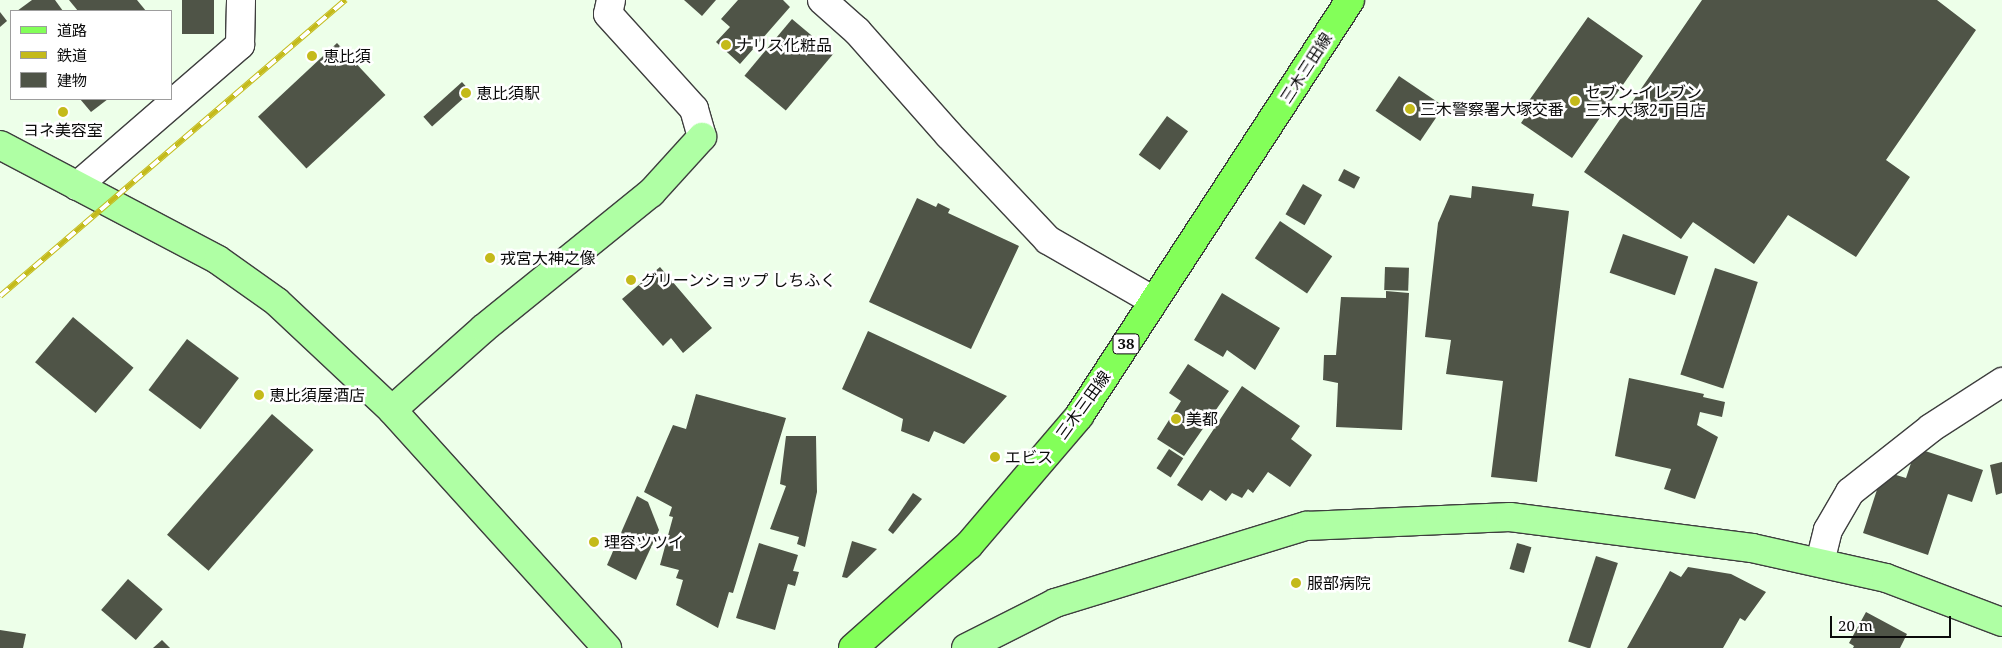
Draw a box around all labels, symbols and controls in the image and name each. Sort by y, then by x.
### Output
legend [10,10,172,100]
text: 道路 [57,20,87,40]
street label: 三木三田線 [1276,29,1336,107]
place label: ナリス化粧品 [736,35,832,55]
marker: ナリス化粧品 [720,39,732,51]
text: 鉄道 [57,45,87,65]
place label: 恵比須 [323,46,371,66]
marker: 恵比須 [305,49,319,63]
text: 建物 [57,70,87,90]
place label: セブン-イレブン 三木大塚2丁目店 [1585,82,1706,120]
place label: 恵比須駅 [476,83,540,103]
marker: 恵比須駅 [460,87,472,99]
marker: セブン-イレブン 三木大塚2丁目店 [1569,95,1581,107]
place label: 三木警察署大塚交番 [1420,99,1564,119]
marker: 三木警察署大塚交番 [1404,103,1416,115]
marker: ヨネ美容室 [57,106,69,118]
place label: ヨネ美容室 [23,120,103,140]
place label: 戎宮大神之像 [500,248,596,268]
marker: 戎宮大神之像 [484,252,496,264]
place label: グリーンショップ しちふく [641,270,837,290]
marker: グリーンショップ しちふく [625,274,637,286]
road number: 38 [1112,332,1140,356]
street label: 三木三田線 [1052,367,1114,443]
place label: 恵比須屋酒店 [269,385,365,405]
marker: 恵比須屋酒店 [253,389,265,401]
place label: 美都 [1186,409,1218,429]
marker: 美都 [1170,413,1182,425]
place label: エビス [1005,447,1053,467]
marker: エビス [989,451,1001,463]
place label: 理容ツツイ [604,532,684,552]
marker: 理容ツツイ [588,536,600,548]
place label: 服部病院 [1307,573,1371,593]
marker: 服部病院 [1289,576,1303,590]
scale bar [1832,606,1953,638]
text: 20 m [1838,615,1873,635]

